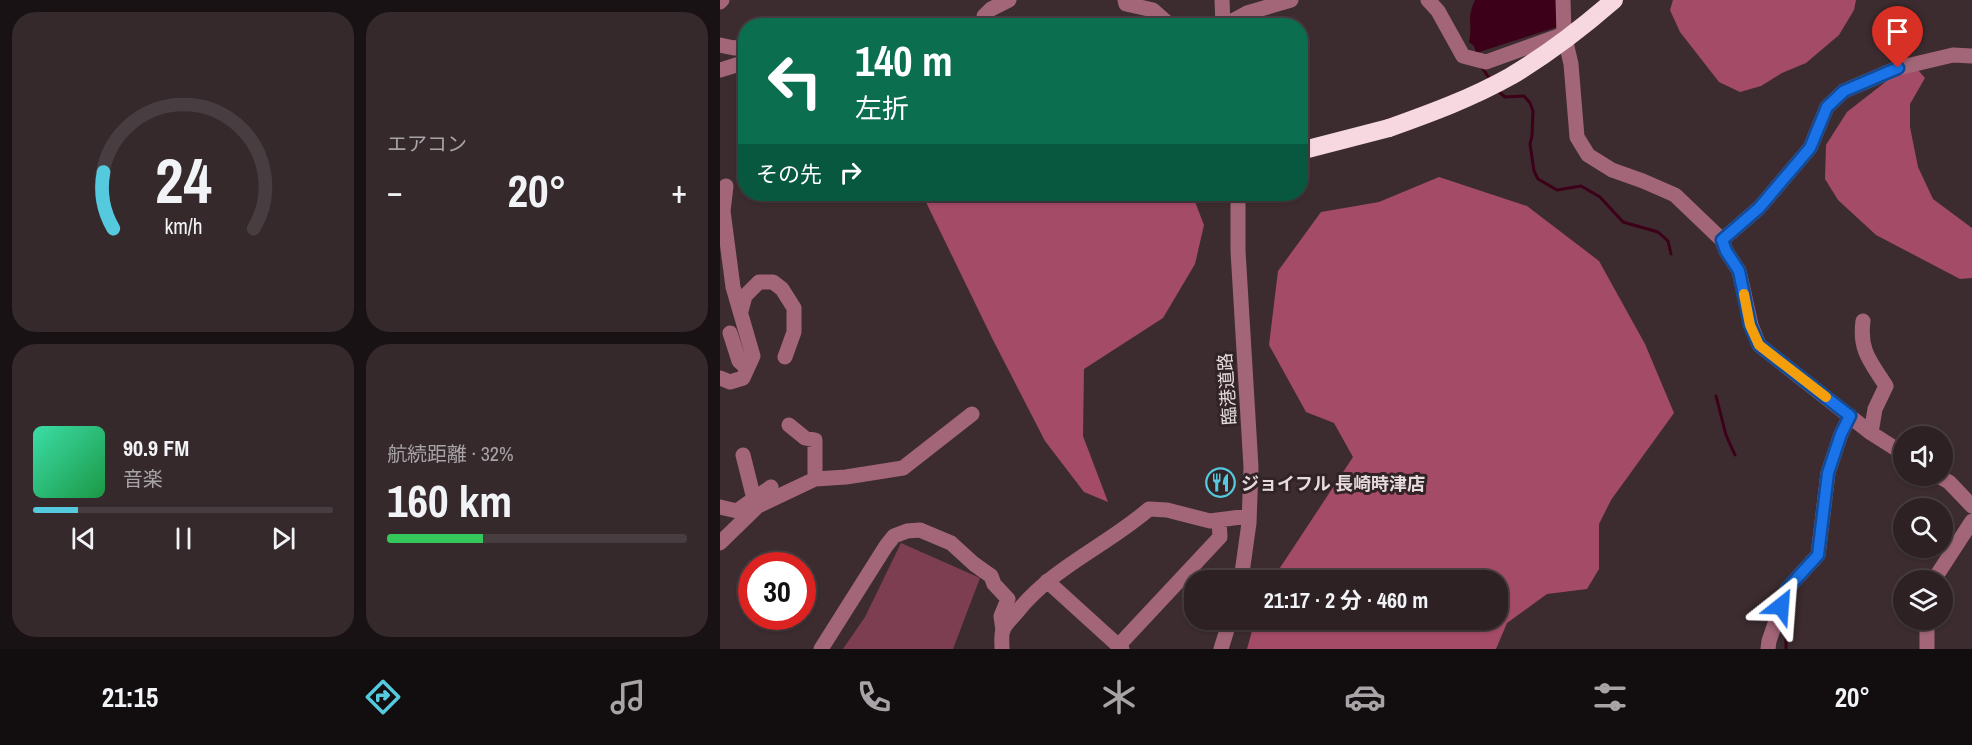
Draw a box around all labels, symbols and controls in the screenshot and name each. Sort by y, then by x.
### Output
pin [1872,6,1923,68]
icon: arrive [1881,15,1914,48]
text: 140 m [855,33,953,89]
icon: left [756,42,834,120]
text: 左折 [855,90,909,126]
text: エアコン [387,130,467,157]
text: 24 [155,138,211,222]
icon: right [834,156,867,189]
text: その先 [756,159,822,189]
text: 20° [507,160,567,221]
text: − [387,169,403,213]
text: + [671,169,687,213]
text: km/h [164,212,202,241]
street label: 臨港道路 [1212,352,1242,426]
map controls [1893,426,1953,630]
button: sound [1893,426,1953,486]
text: 90.9 FM [123,433,189,463]
text: 航続距離 · 32% [387,440,514,467]
text: 音楽 [123,465,163,492]
restaurant icon: ジョイフル 長崎時津店 [1204,467,1236,499]
text: 160 km [387,470,512,531]
place label: ジョイフル 長崎時津店 [1241,471,1425,496]
button: search [1893,498,1953,558]
icon: previous [67,522,100,555]
icon: pause [167,522,200,555]
icon: next [267,522,300,555]
speed limit sign: 30 [738,552,816,630]
button: layers [1893,570,1953,630]
position arrow [1749,574,1813,638]
text: 21:17 · 2 分 · 460 m [1264,585,1428,615]
icon: directions [362,676,404,718]
icon: music [607,676,649,718]
icon: phone [853,676,895,718]
icon: climate [1098,676,1140,718]
icon: car [1344,676,1386,718]
icon: filters [1589,676,1631,718]
text: 21:15 [102,679,158,715]
text: 20° [1835,679,1870,715]

